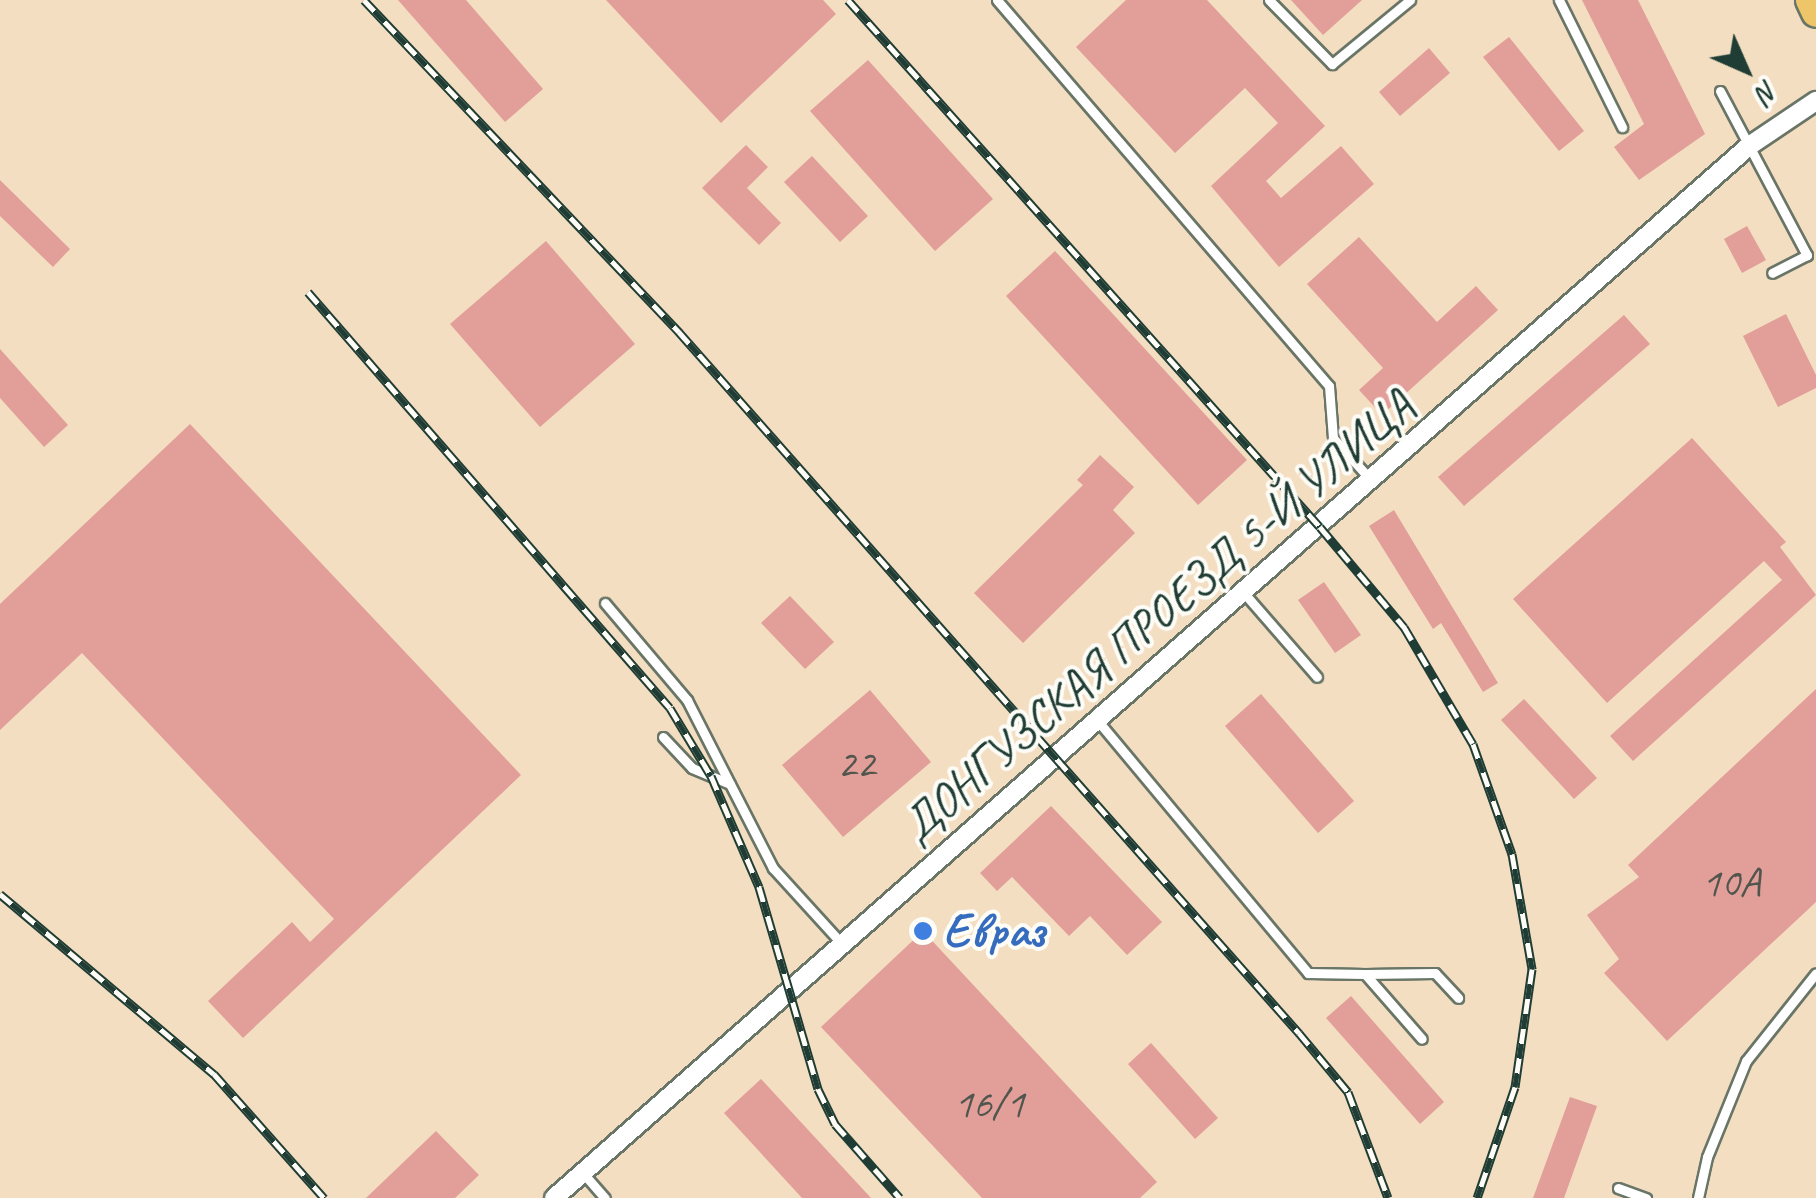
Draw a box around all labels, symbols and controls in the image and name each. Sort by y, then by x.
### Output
north arrow [1696,20,1796,120]
text: N [1749,73,1786,110]
street label: ДОНГУЗСКАЯ ПРОЕЗД 5-Й УЛИЦА [889,377,1425,855]
house number: 22 [837,739,875,789]
house number: 10А [1702,858,1760,908]
place label: Евраз [943,902,1045,960]
marker: Евраз [912,920,934,942]
house number: 16/1 [954,1079,1024,1129]

